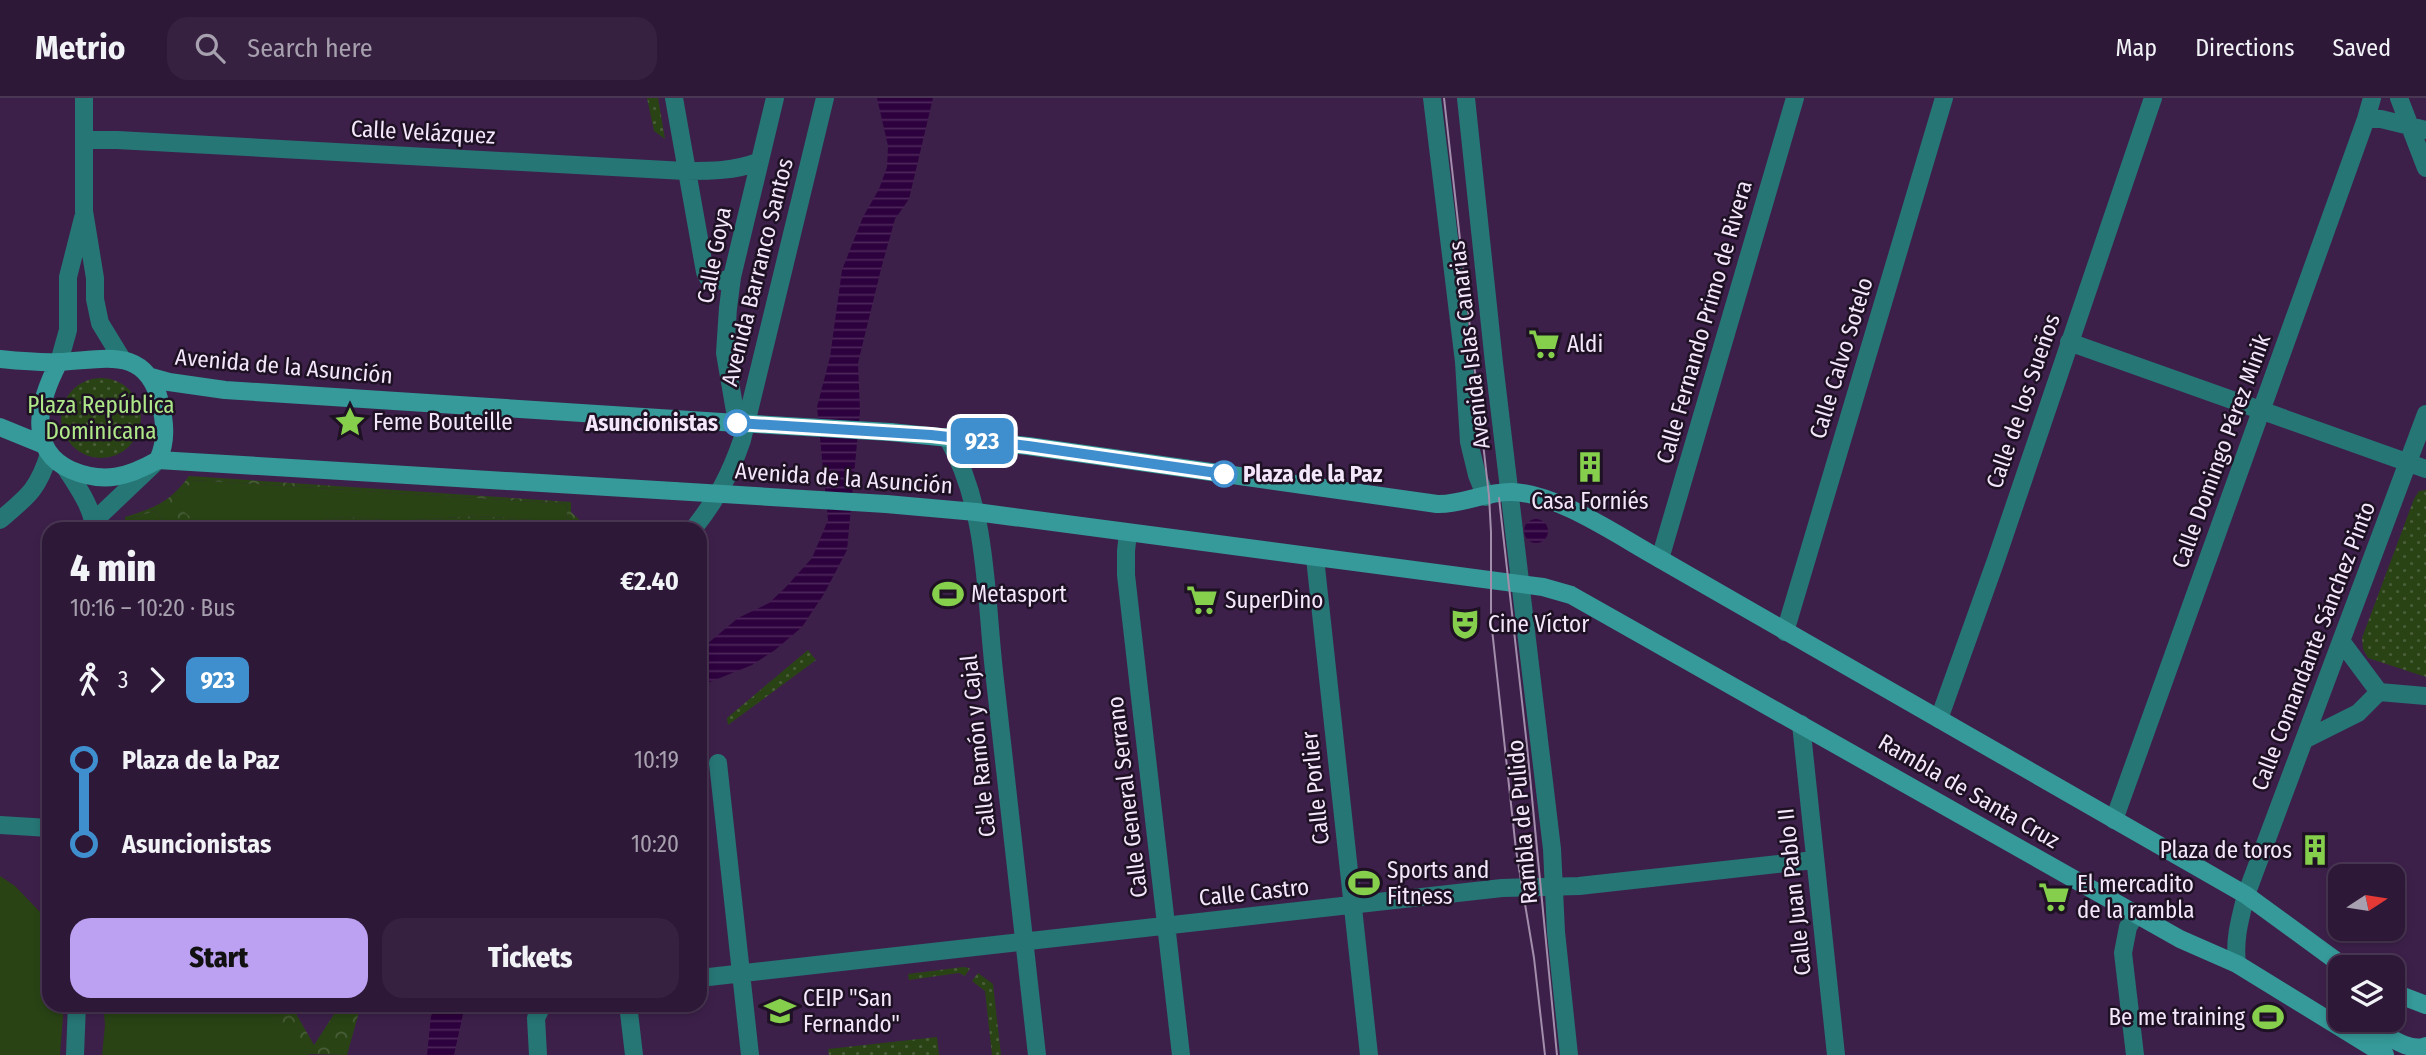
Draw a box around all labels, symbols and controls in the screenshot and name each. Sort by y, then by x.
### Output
search box [167,17,657,80]
text: Metrio [35,28,125,68]
icon: search [191,29,229,67]
text: Search here [247,33,373,64]
text: Map [2116,34,2157,62]
text: Directions [2195,34,2294,62]
text: Saved [2332,34,2391,62]
street label: Calle Velázquez [350,114,496,150]
street label: Avenida Barranco Santos [715,155,799,389]
street label: Calle Fernando Primo de Rivera [1650,177,1758,467]
street label: Calle Goya [691,204,737,306]
street label: Avenida Islas Canarias [1442,239,1496,451]
street label: Calle Calvo Sotelo [1803,274,1879,442]
street label: Calle de los Sueños [1980,310,2066,492]
supermarket icon: Aldi [1527,327,1561,361]
place label: Aldi [1567,330,1603,358]
street label: Calle Domingo Pérez Minik [2166,330,2276,572]
street label: Avenida de la Asunción [174,343,394,389]
park label: Plaza República Dominicana [27,391,175,445]
place icon: Feme Bouteille [333,405,367,439]
place label: Feme Bouteille [373,408,513,436]
place label: Asuncionistas [585,409,718,437]
marker: Asuncionistas [724,410,750,436]
line badge: 923 [942,418,1022,464]
text: 923 [965,427,999,455]
building icon: Casa Forniés [1573,450,1607,484]
street label: Avenida de la Asunción [734,456,954,500]
place label: Plaza de la Paz [1243,460,1383,488]
marker: Plaza de la Paz [1211,461,1237,487]
place label: Casa Forniés [1531,487,1649,515]
street label: Calle Comandante Sánchez Pinto [2245,498,2381,794]
text: 4 min [70,545,156,591]
text: €2.40 [620,566,679,597]
sports icon: Metasport [931,577,965,611]
place label: Metasport [971,580,1067,608]
supermarket icon: SuperDino [1185,583,1219,617]
place label: SuperDino [1225,586,1323,614]
text: 10:16 – 10:20 · Bus [70,594,235,622]
theatre icon: Cine Víctor [1448,607,1482,641]
place label: Cine Víctor [1488,610,1589,638]
street label: Calle Ramón y Cajal [954,653,1002,839]
icon: walk [70,661,108,699]
icon: forward [138,661,176,699]
text: 3 [118,666,128,694]
text: 923 [200,666,235,694]
street label: Calle General Serrano [1101,695,1153,899]
street label: Rambla de Santa Cruz [1873,728,2065,854]
street label: Calle Porlier [1295,730,1335,846]
street label: Rambla de Pulido [1501,739,1543,905]
text: Plaza de la Paz [122,745,279,776]
text: 10:19 [634,746,679,774]
street label: Calle Juan Pablo II [1771,807,1817,977]
text: Asuncionistas [122,829,271,860]
text: 10:20 [631,830,679,858]
building icon: Plaza de toros [2298,833,2332,867]
place label: Plaza de toros [2160,836,2292,864]
place label: Sports and Fitness [1387,856,1489,910]
north arrow [2328,864,2404,942]
map controls [2328,864,2405,1032]
sports icon: Sports and Fitness [1347,866,1381,900]
place label: El mercadito de la rambla [2077,870,2194,924]
street label: Calle Castro [1197,872,1311,912]
supermarket icon: El mercadito de la rambla [2037,880,2071,914]
button: Start [70,918,368,998]
button: Tickets [382,918,679,998]
button: layers [2328,955,2405,1032]
place label: CEIP "San Fernando" [803,984,900,1038]
school or university icon: CEIP "San Fernando" [763,994,797,1028]
sports icon: Be me training [2251,1000,2285,1034]
place label: Be me training [2108,1003,2245,1031]

